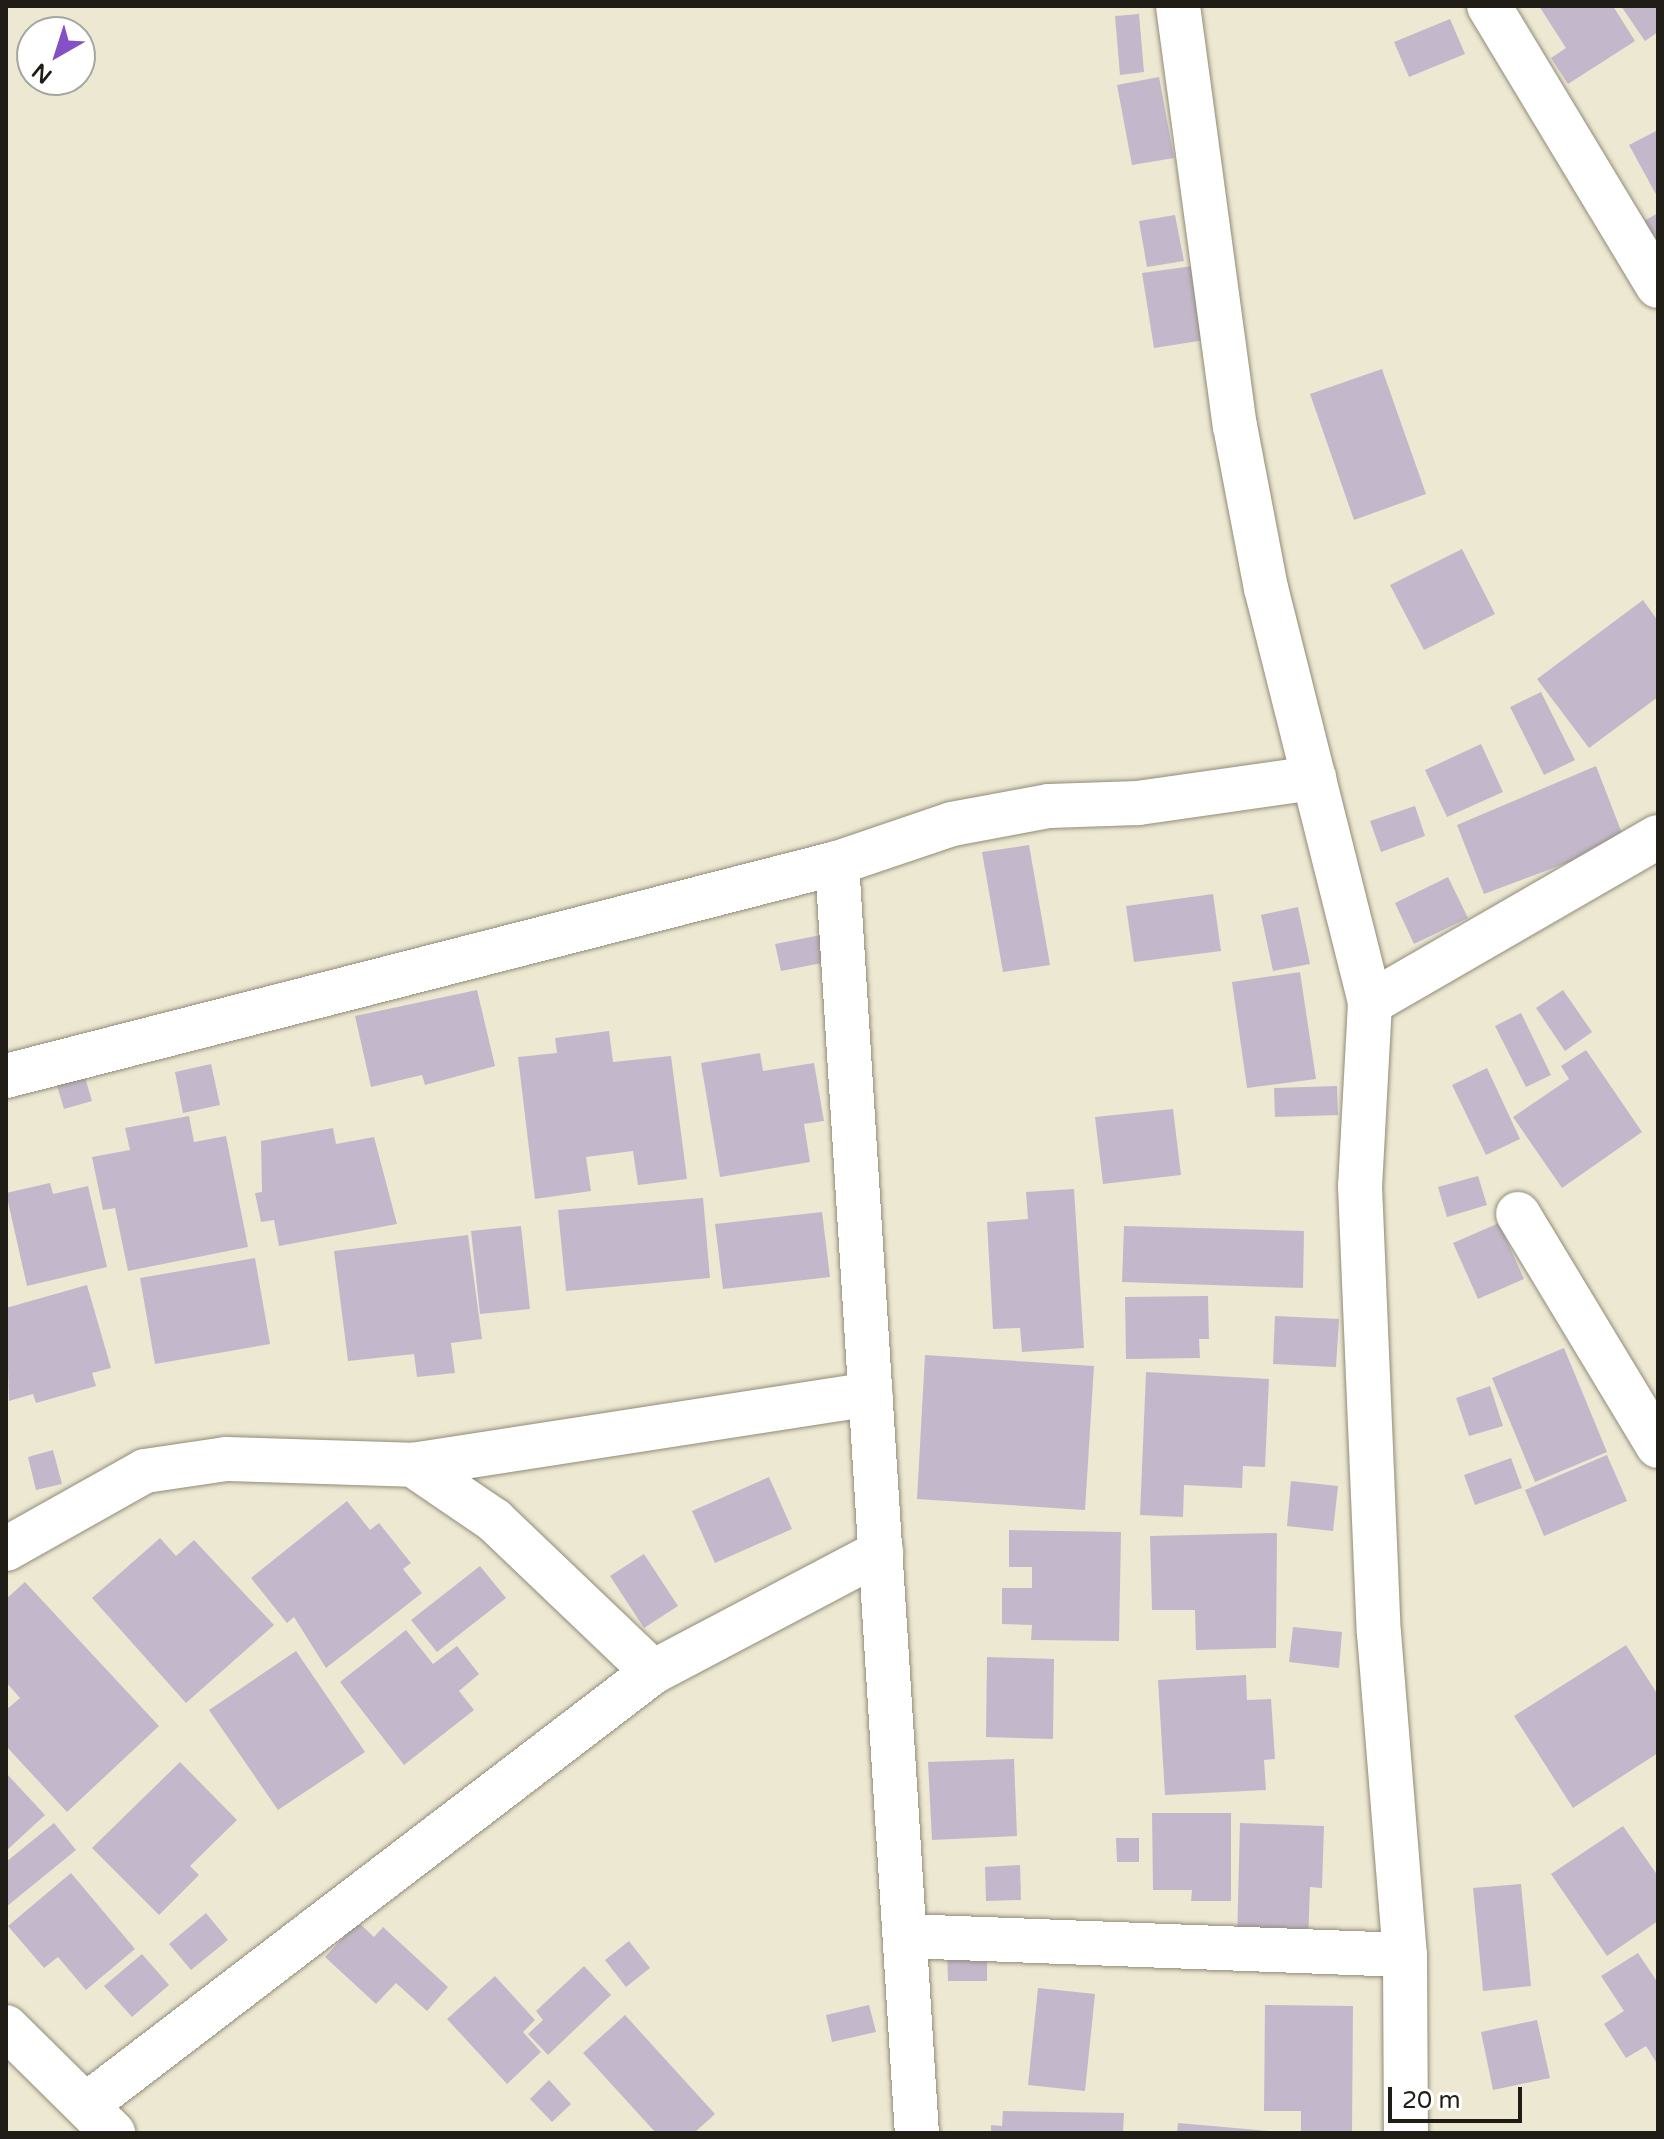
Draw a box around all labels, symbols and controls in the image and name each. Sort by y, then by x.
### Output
north arrow [16,16,96,96]
text: N [27,57,57,89]
scale bar [1392,2071,1526,2121]
text: 20 m [1402,2086,1460,2115]

